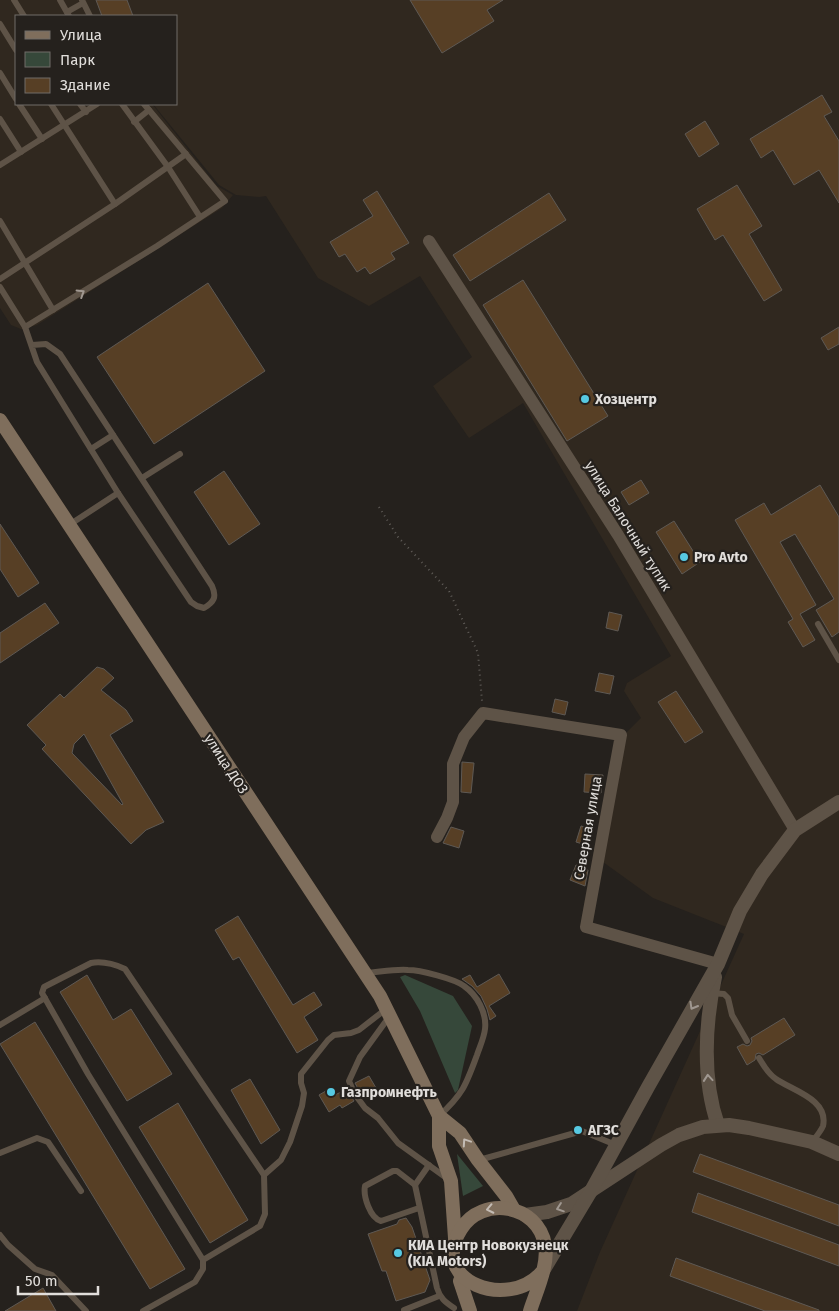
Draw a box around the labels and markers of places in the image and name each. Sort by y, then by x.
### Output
place label: Хозцентр [594,391,657,408]
marker: Хозцентр [579,393,591,405]
place label: Pro Аvto [694,549,748,566]
marker: Pro Аvto [678,551,690,563]
place label: Газпромнефть [341,1084,437,1101]
marker: Газпромнефть [325,1086,337,1098]
place label: АГЗС [587,1122,619,1139]
marker: АГЗС [572,1124,584,1136]
place label: КИА Центр Новокузнецк (KIA Motors) [408,1237,569,1270]
marker: КИА Центр Новокузнецк (KIA Motors) [392,1247,404,1259]

